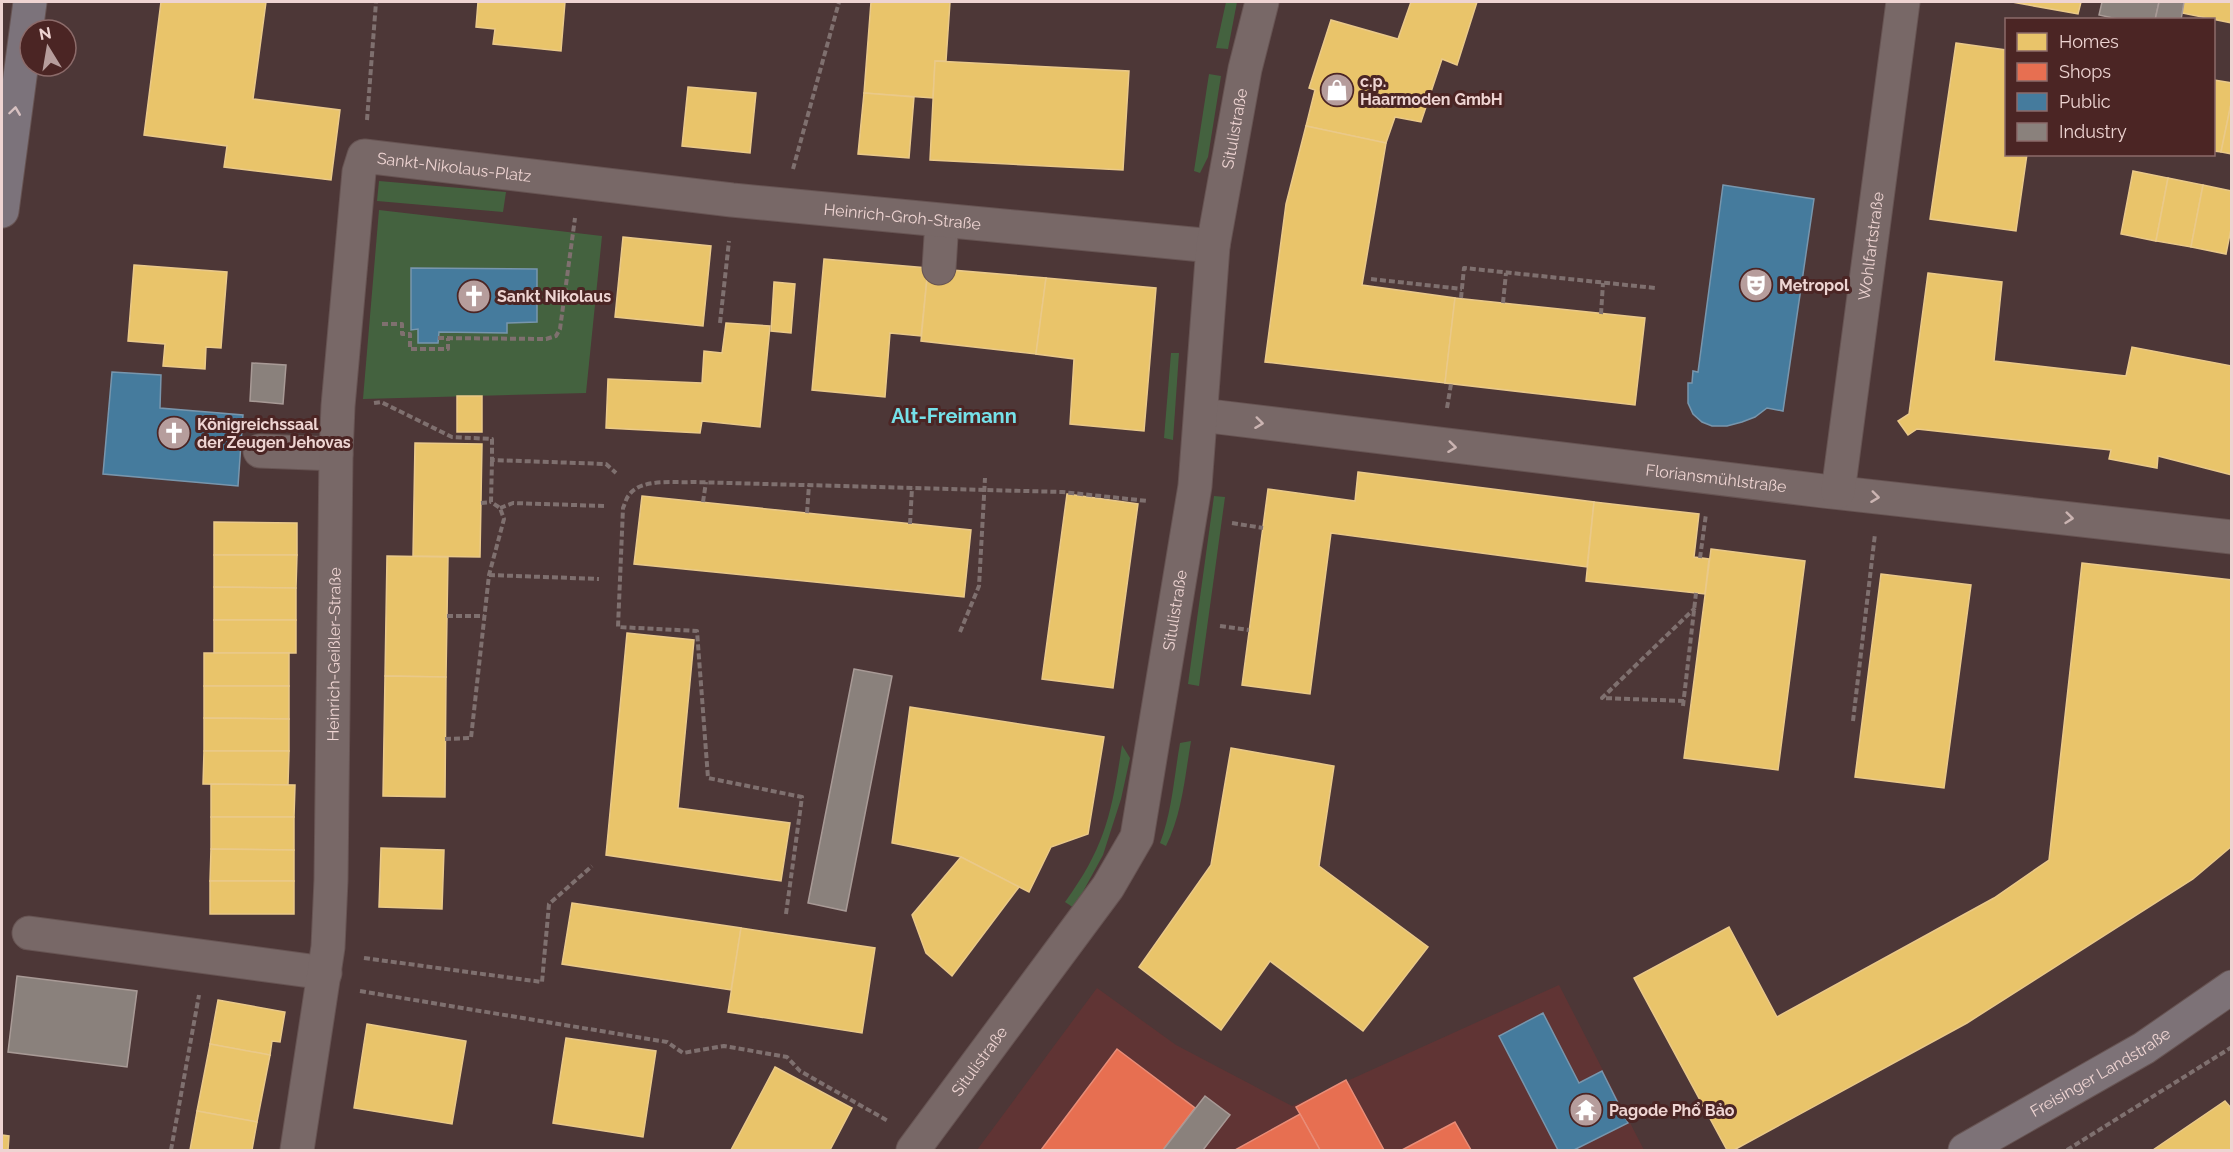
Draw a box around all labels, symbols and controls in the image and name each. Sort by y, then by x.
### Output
north arrow [18,18,78,78]
legend [2005,18,2215,156]
text: N [37,23,53,44]
text: Homes [2059,31,2119,52]
text: Shops [2059,61,2111,82]
shop icon: c.p. Haarmoden GmbH [1319,72,1355,108]
place label: c.p. Haarmoden GmbH [1360,72,1503,109]
street label: Situlistraße [1218,87,1251,170]
text: Public [2059,91,2111,112]
one-way arrow [8,107,21,116]
text: Industry [2059,121,2127,142]
street label: Sankt-Nikolaus-Platz [376,149,532,186]
street label: Wohlfartstraße [1854,191,1888,302]
street label: Heinrich-Groh-Straße [823,200,982,234]
theatre icon: Metropol [1738,267,1774,303]
place label: Metropol [1779,276,1850,295]
church icon: Sankt Nikolaus [456,278,492,314]
place label: Sankt Nikolaus [497,287,611,306]
district label: Alt-Freimann [891,404,1017,428]
church icon: Königreichssaal der Zeugen Jehovas [156,415,192,451]
place label: Königreichssaal der Zeugen Jehovas [197,415,351,452]
one-way arrow [1254,417,1263,429]
one-way arrow [1448,440,1457,452]
street label: Floriansmühlstraße [1645,460,1788,496]
one-way arrow [1871,490,1880,503]
one-way arrow [2065,512,2074,524]
street label: Heinrich-Geißler-Straße [324,567,345,742]
street label: Situlistraße [1159,569,1191,652]
street label: Situlistraße [948,1023,1011,1100]
street label: Freisinger Landstraße [2027,1024,2174,1121]
temple icon: Pagode Phổ Bảo [1568,1092,1604,1128]
place label: Pagode Phổ Bảo [1609,1101,1735,1120]

